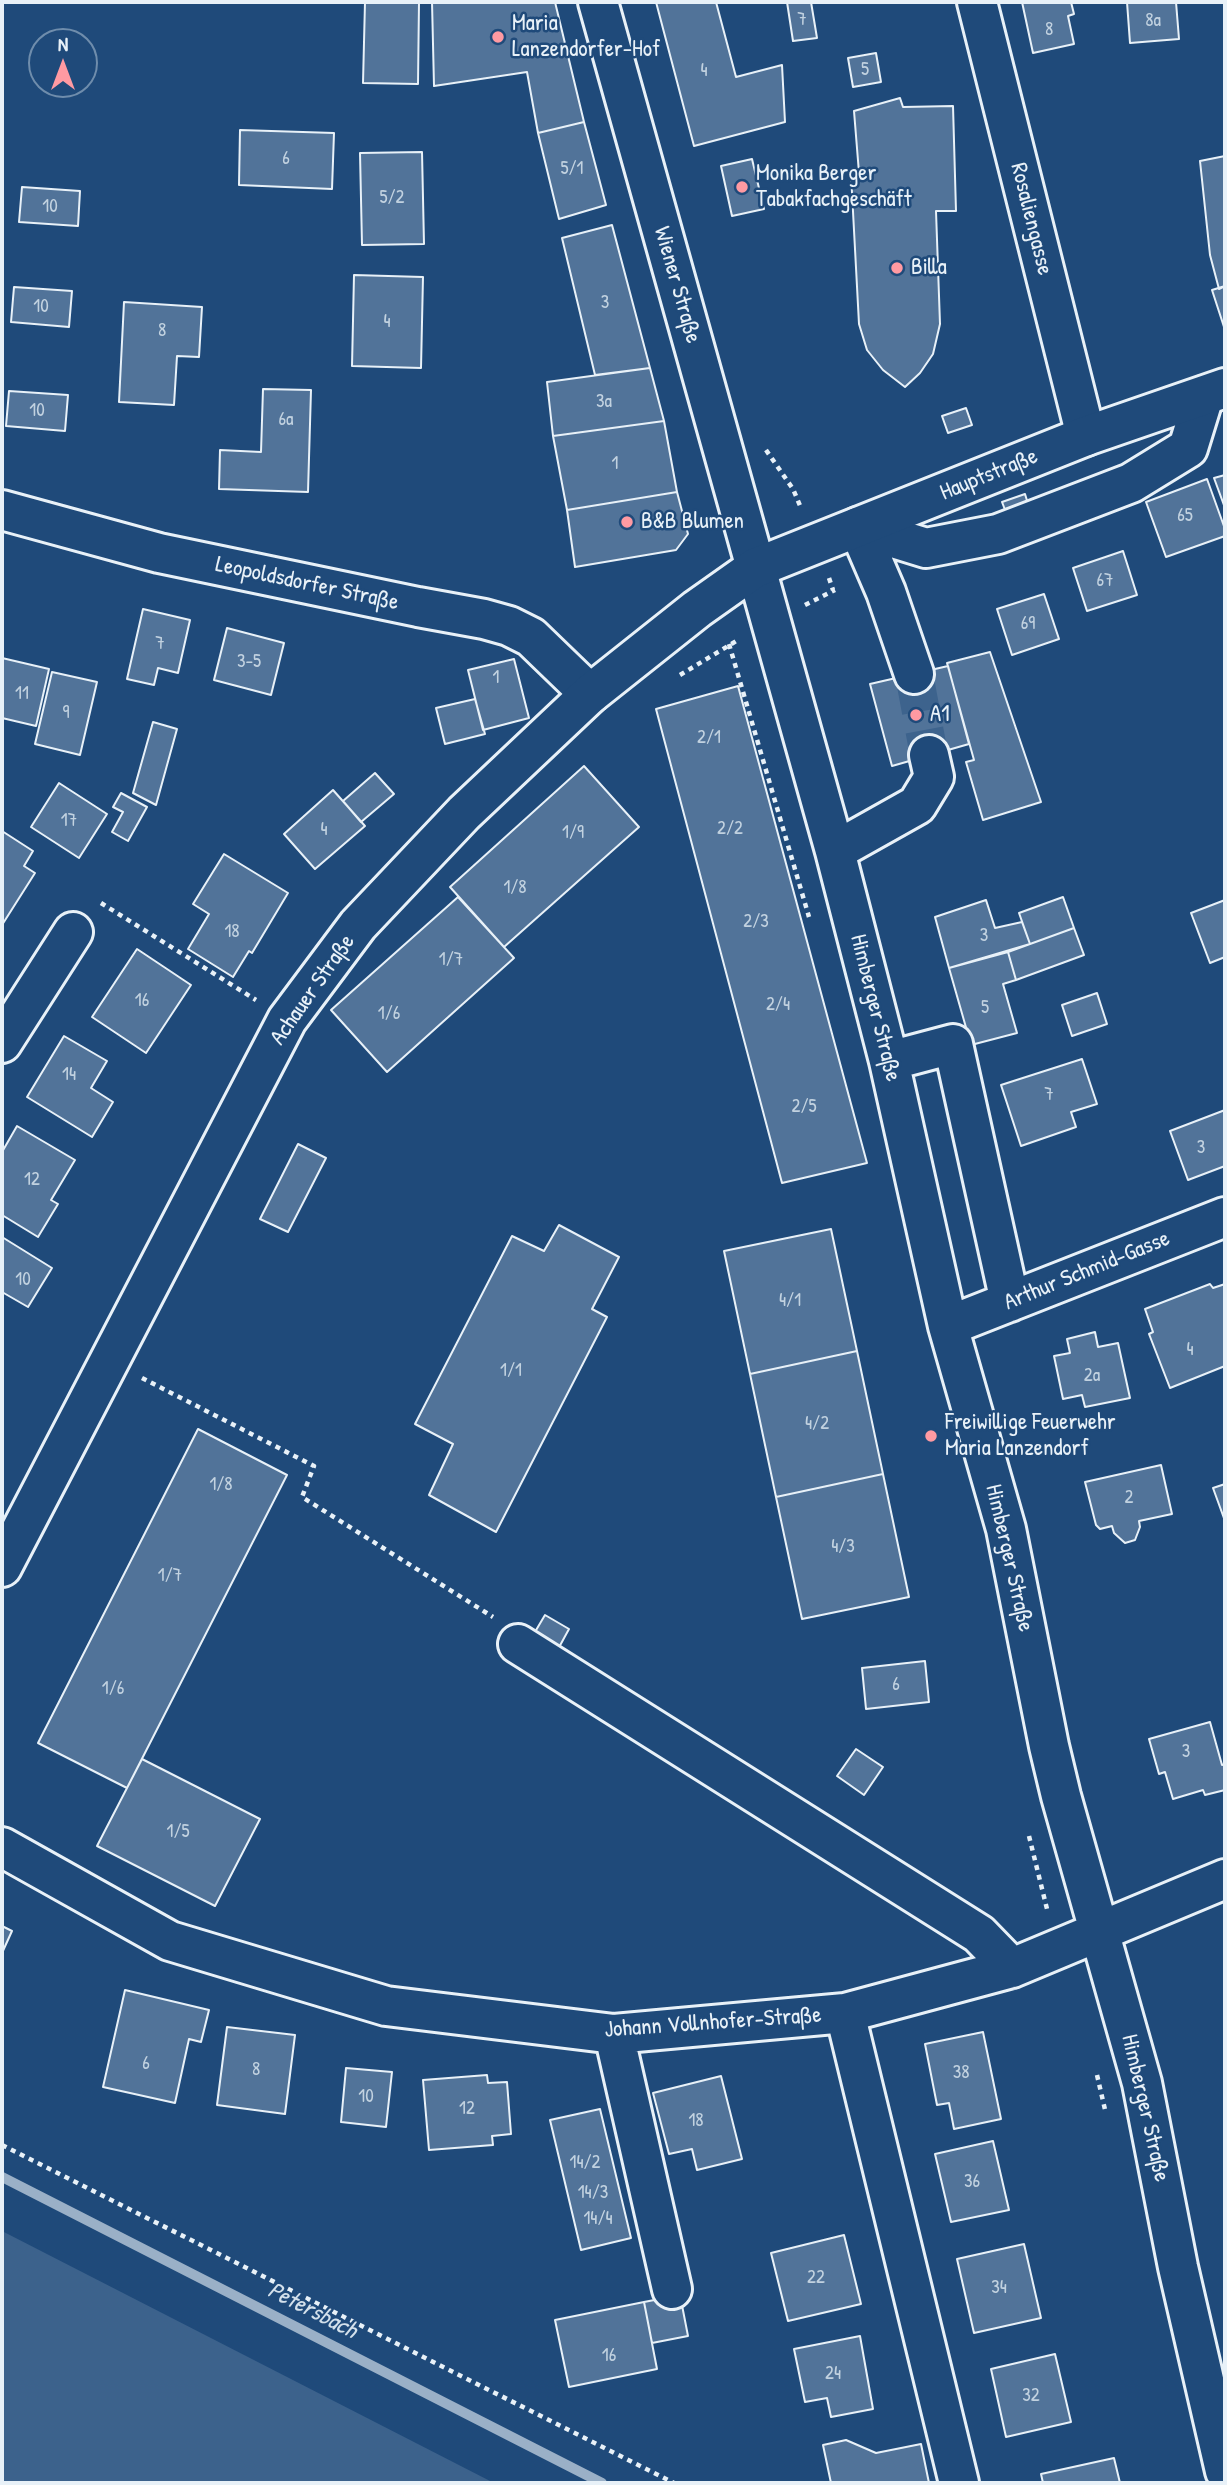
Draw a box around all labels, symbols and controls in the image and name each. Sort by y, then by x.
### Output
house number: 7 [797,9,807,31]
place label: Maria Lanzendorfer-Hof [512,10,660,64]
house number: 8a [1145,10,1161,32]
house number: 8 [1045,19,1053,41]
north arrow [28,28,98,98]
marker: Maria Lanzendorfer-Hof [490,29,506,45]
text: N [58,31,68,57]
house number: 5 [861,59,869,81]
house number: 4 [700,60,708,82]
house number: 6 [282,148,290,170]
house number: 5/1 [561,158,583,180]
place label: Monika Berger Tabakfachgeschäft [756,160,912,214]
street label: Rosaliengasse [1004,160,1058,278]
marker: Monika Berger Tabakfachgeschäft [734,179,750,195]
house number: 5/2 [380,187,404,209]
house number: 10 [42,196,58,218]
street label: Wiener Straße [647,224,707,346]
place label: Billa [911,254,947,282]
marker: Billa [889,260,905,276]
house number: 3 [601,292,609,314]
house number: 10 [33,296,49,318]
house number: 4 [383,311,391,333]
house number: 8 [158,320,166,342]
house number: 3a [596,391,612,413]
house number: 10 [29,400,45,422]
house number: 6a [278,409,294,431]
street label: Hauptstraße [936,443,1042,507]
house number: 1 [612,453,618,475]
house number: 65 [1177,505,1193,527]
place label: B&B Blumen [641,508,744,536]
marker: B&B Blumen [619,514,635,530]
street label: Leopoldsdorfer Straße [213,551,401,617]
house number: 67 [1097,570,1113,592]
house number: 69 [1021,613,1035,635]
house number: 7 [155,633,165,655]
house number: 3-5 [237,651,261,673]
house number: 1 [493,667,499,689]
house number: 11 [15,683,29,705]
place label: A1 [930,701,950,729]
house number: 9 [63,702,69,724]
marker: A1 [908,707,924,723]
house number: 2/1 [697,727,721,749]
house number: 17 [61,810,77,832]
house number: 2/2 [717,818,743,840]
house number: 4 [320,819,328,841]
house number: 1/9 [562,822,584,844]
house number: 1/8 [503,877,527,899]
house number: 2/3 [743,911,769,933]
house number: 18 [224,921,240,943]
house number: 3 [980,925,988,947]
street label: Achauer Straße [265,929,361,1051]
street label: Himberger Straße [843,932,907,1084]
house number: 1/7 [439,949,463,971]
house number: 16 [135,990,149,1012]
house number: 2/4 [766,994,790,1016]
house number: 5 [981,997,989,1019]
house number: 1/6 [378,1003,400,1025]
house number: 14 [62,1064,76,1086]
house number: 7 [1044,1084,1054,1106]
house number: 2/5 [792,1096,816,1118]
house number: 3 [1197,1137,1205,1159]
house number: 12 [24,1169,40,1191]
street label: Arthur Schmid-Gasse [1000,1225,1174,1317]
house number: 10 [15,1269,31,1291]
house number: 4/1 [779,1290,801,1312]
house number: 4 [1186,1339,1194,1361]
house number: 1/1 [500,1360,522,1382]
house number: 2a [1084,1365,1100,1387]
place label: Freiwillige Feuerwehr Maria Lanzendorf [945,1409,1116,1463]
house number: 4/2 [805,1413,829,1435]
marker: Freiwillige Feuerwehr Maria Lanzendorf [923,1428,939,1444]
house number: 1/8 [209,1474,233,1496]
street label: Himberger Straße [979,1482,1039,1634]
house number: 2 [1125,1487,1133,1509]
house number: 4/3 [831,1536,855,1558]
house number: 1/7 [158,1565,182,1587]
house number: 6 [892,1674,900,1696]
house number: 1/6 [102,1678,124,1700]
house number: 3 [1182,1741,1190,1763]
house number: 1/5 [167,1821,189,1843]
street label: Johann Vollnhofer-Straße [604,2002,822,2044]
street label: Himberger Straße [1115,2032,1175,2184]
house number: 6 [142,2053,150,2075]
house number: 8 [252,2059,260,2081]
house number: 38 [953,2062,969,2084]
house number: 10 [358,2086,374,2108]
house number: 12 [459,2098,475,2120]
house number: 18 [688,2110,704,2132]
house number: 14/2 [570,2152,600,2174]
house number: 36 [964,2171,980,2193]
house number: 14/3 [578,2182,608,2204]
house number: 14/4 [583,2208,613,2230]
house number: 22 [807,2267,825,2289]
water label: Petersbach [263,2276,361,2346]
house number: 34 [991,2277,1007,2299]
house number: 16 [602,2345,616,2367]
house number: 24 [825,2363,841,2385]
house number: 32 [1022,2385,1040,2407]

